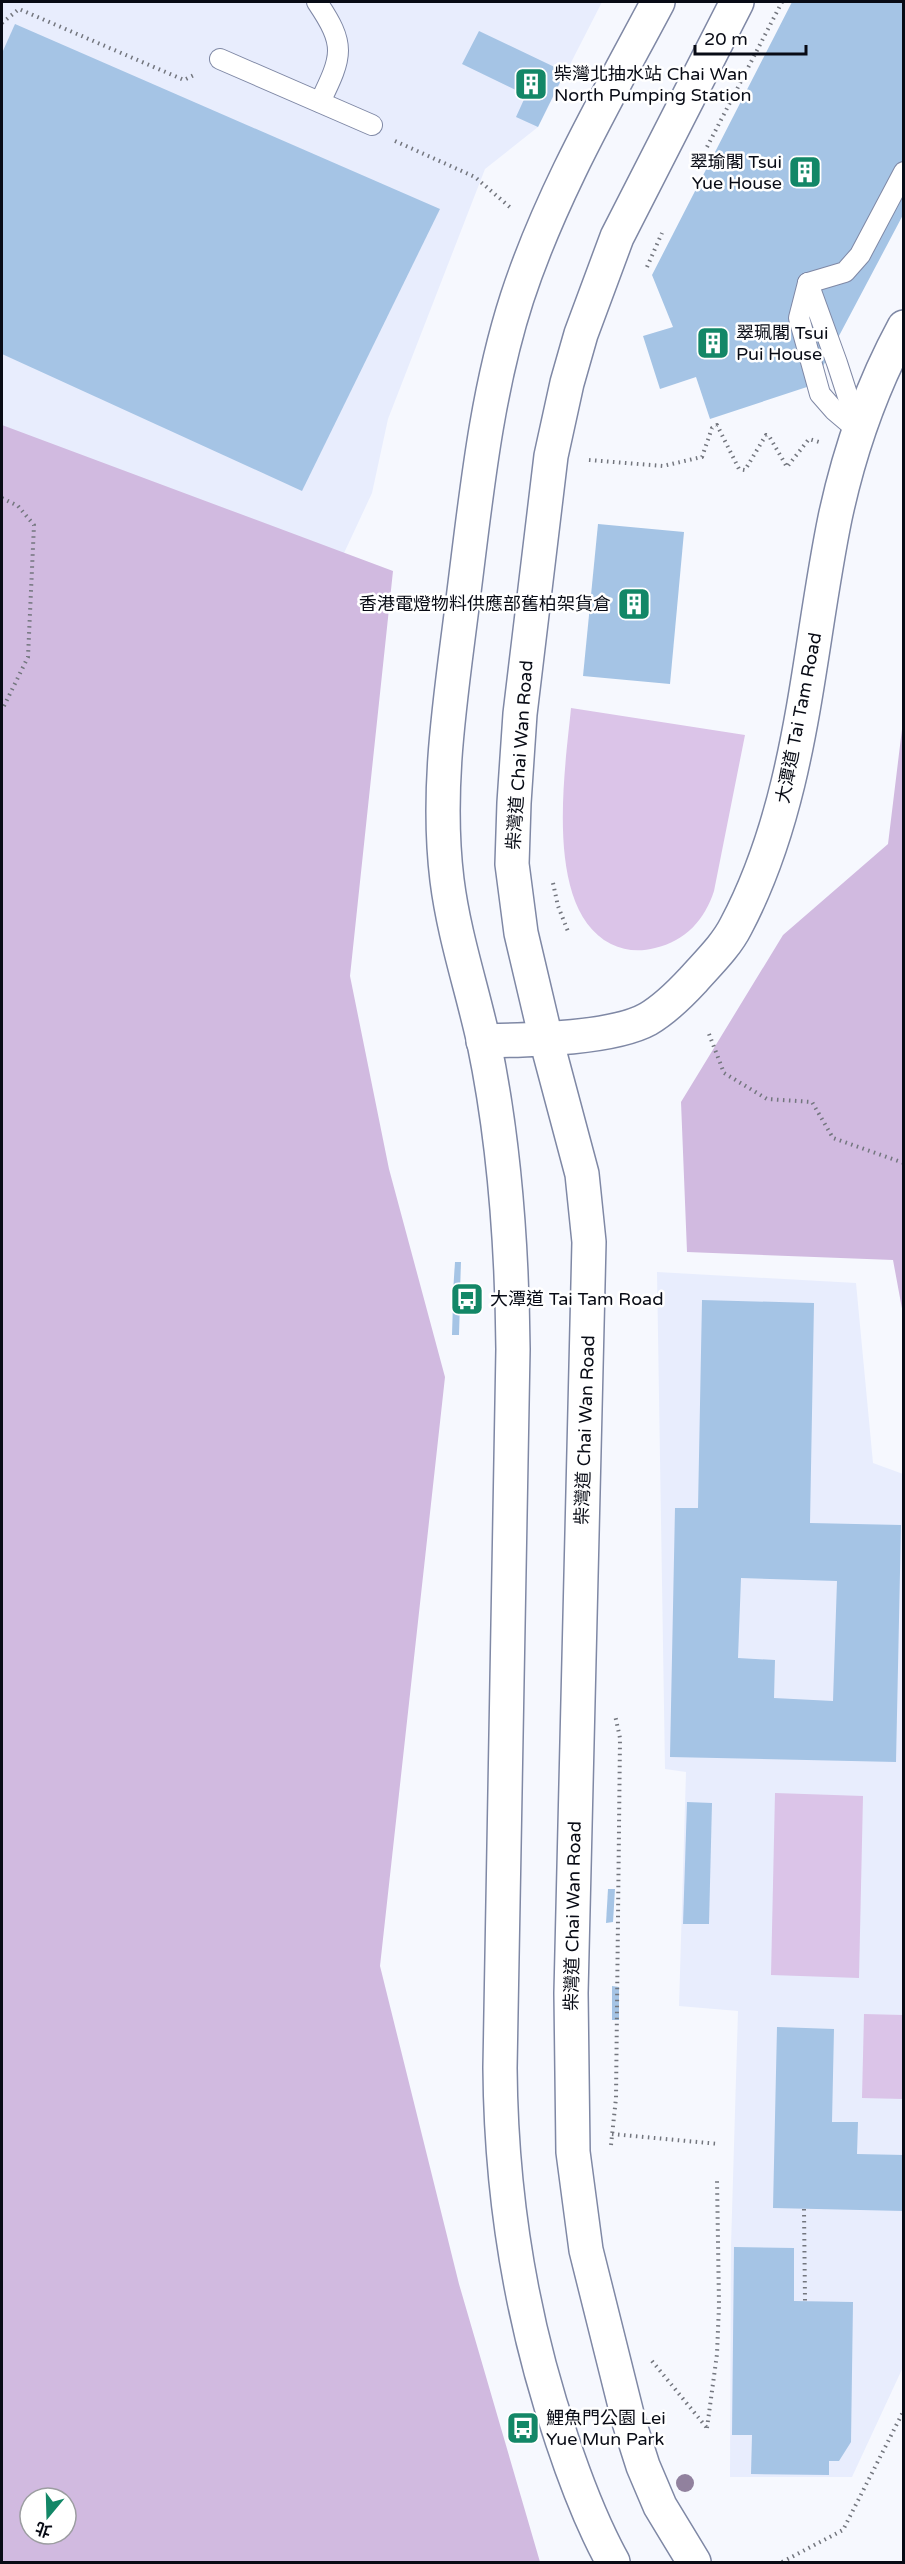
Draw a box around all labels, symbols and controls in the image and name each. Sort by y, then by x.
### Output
scale bar [695,18,806,56]
text: 20 m [704,28,748,50]
place label: 柴灣北抽水站 Chai Wan North Pumping Station [554,63,752,106]
building icon: 柴灣北抽水站 Chai Wan North Pumping Station [513,66,549,102]
place label: 翠瑜閣 Tsui Yue House [690,151,782,194]
building icon: 翠瑜閣 Tsui Yue House [787,154,823,190]
place label: 翠珮閣 Tsui Pui House [736,322,828,365]
building icon: 翠珮閣 Tsui Pui House [695,325,731,361]
building icon: 香港電燈物料供應部舊柏架貨倉 [616,586,652,622]
place label: 香港電燈物料供應部舊柏架貨倉 [359,593,611,615]
street label: 大潭道 Tai Tam Road [772,631,826,805]
street label: 柴灣道 Chai Wan Road [502,660,538,850]
bus stop icon: 大潭道 Tai Tam Road [449,1281,485,1317]
place label: 大潭道 Tai Tam Road [490,1288,664,1310]
street label: 柴灣道 Chai Wan Road [571,1335,599,1525]
street label: 柴灣道 Chai Wan Road [560,1821,586,2011]
place label: 鯉魚門公園 Lei Yue Mun Park [546,2407,666,2450]
bus stop icon: 鯉魚門公園 Lei Yue Mun Park [505,2410,541,2446]
north arrow [18,2486,78,2546]
text: 北 [33,2517,54,2541]

